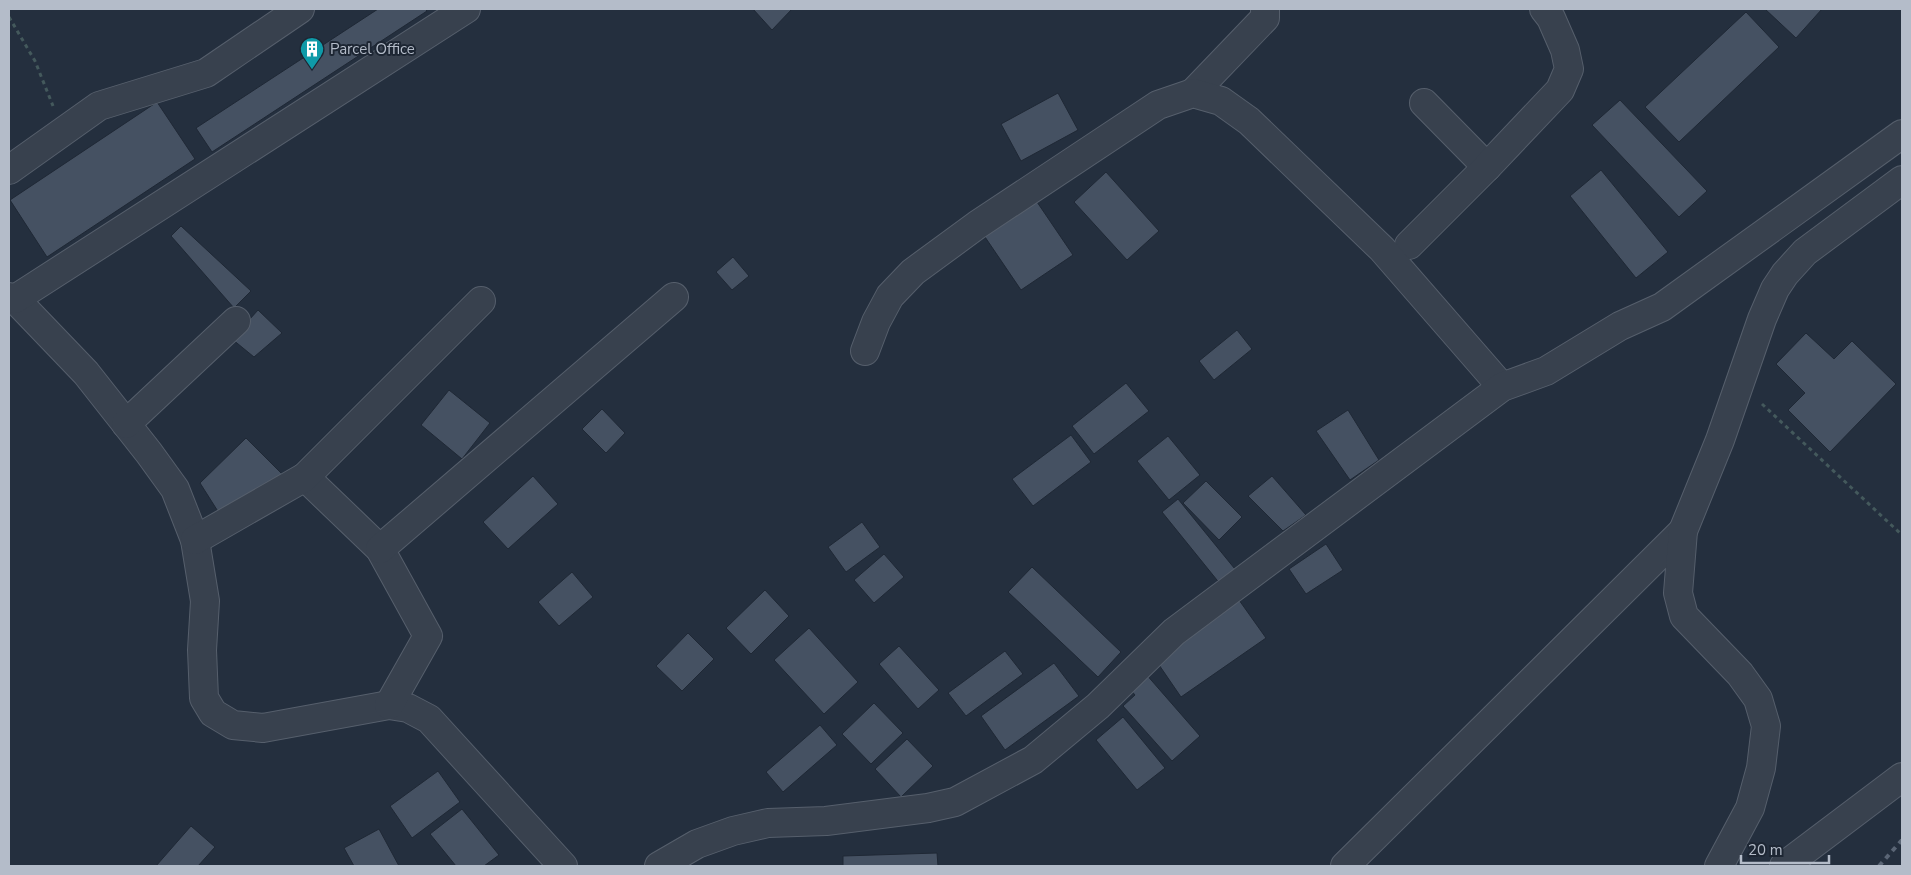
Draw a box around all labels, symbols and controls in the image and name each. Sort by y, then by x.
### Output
building icon: Parcel Office [299,36,325,70]
place label: Parcel Office [330,39,415,59]
scale bar [1741,832,1828,864]
text: 20 m [1748,840,1783,860]

